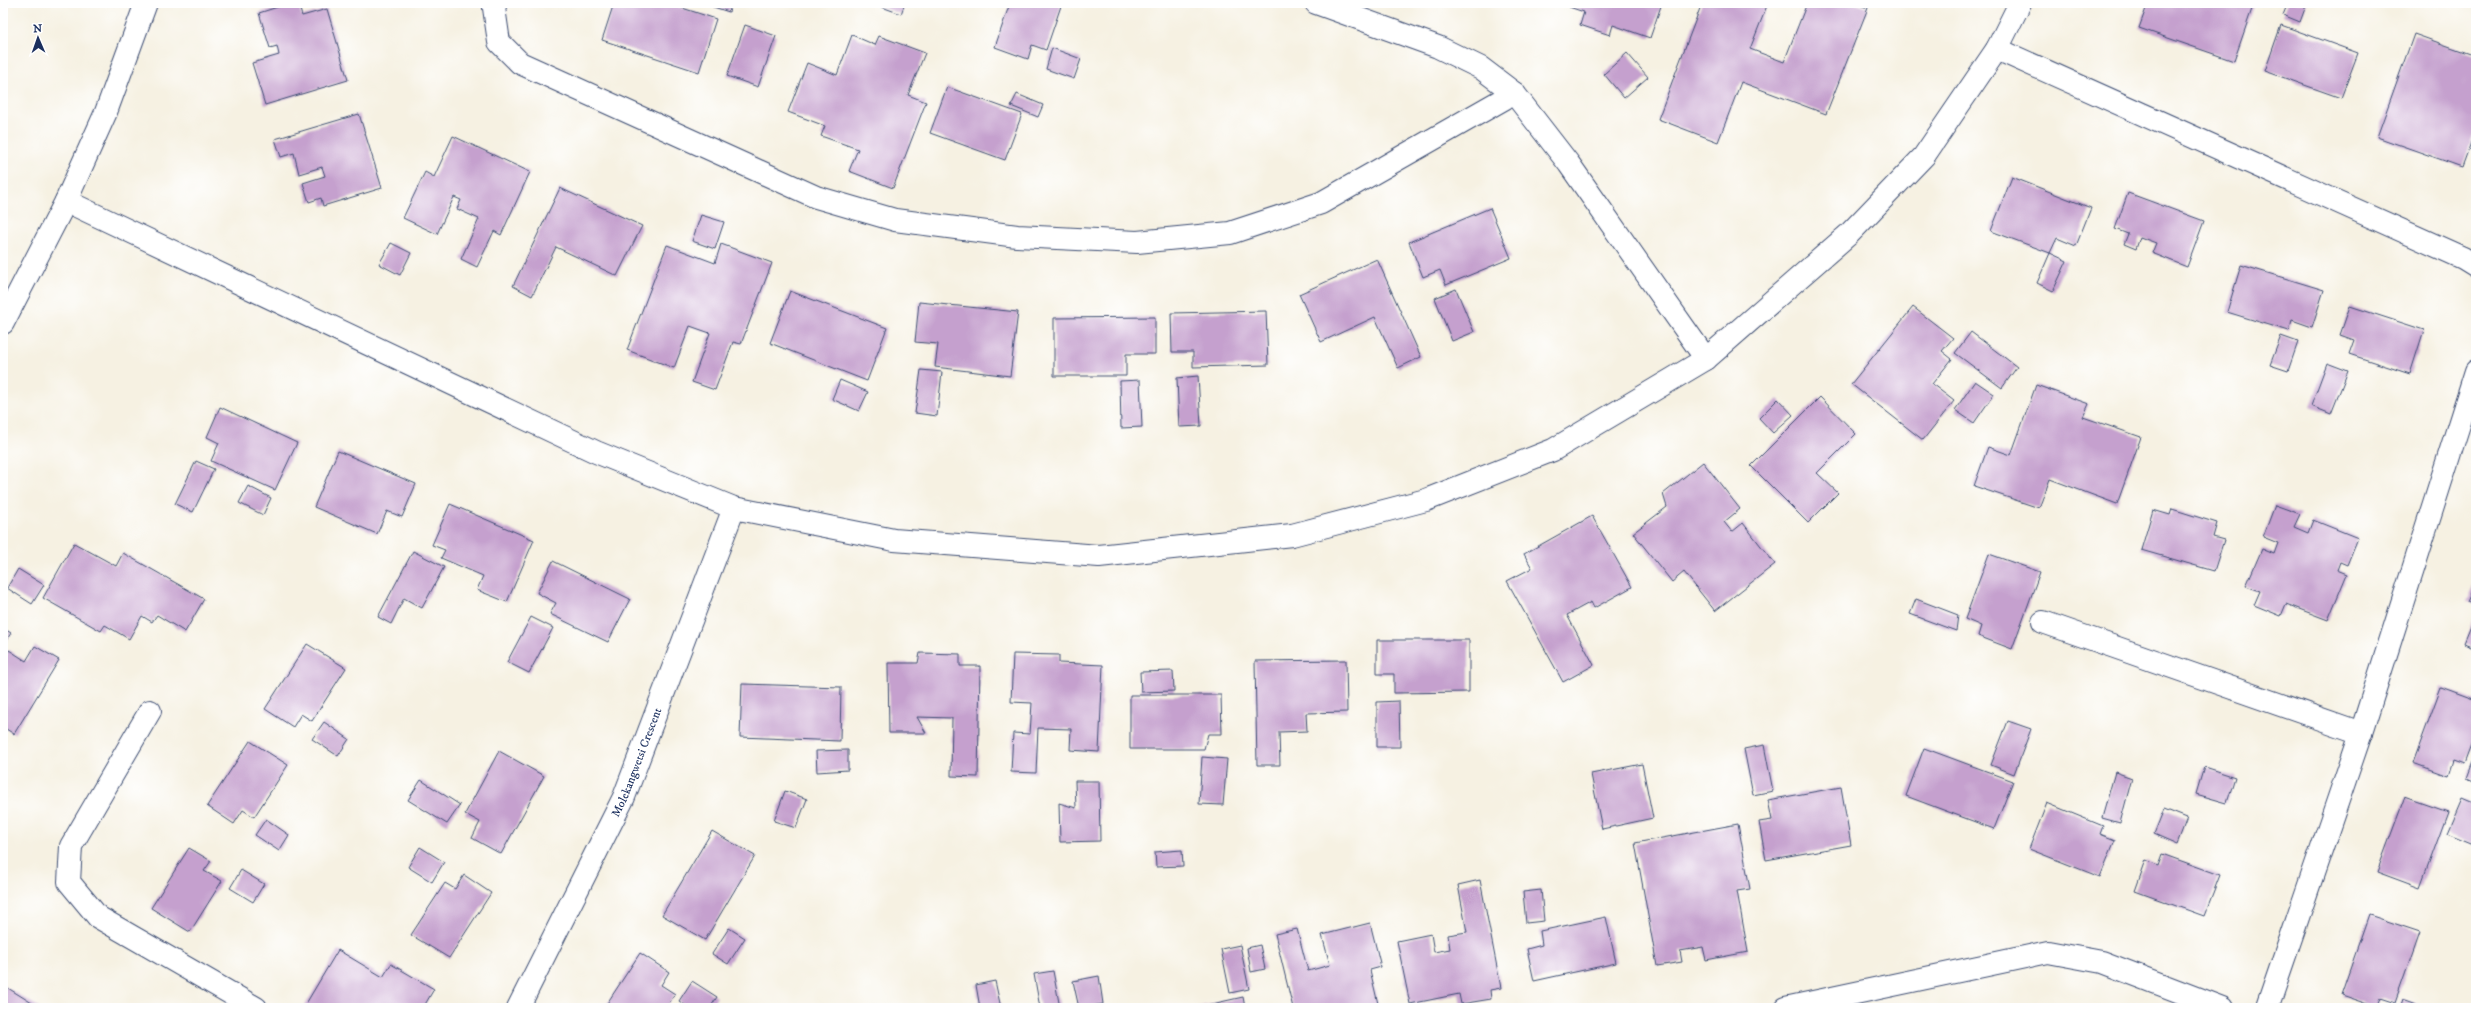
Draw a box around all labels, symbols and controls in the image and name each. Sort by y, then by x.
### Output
north arrow [18,18,58,58]
text: N [33,22,42,36]
street label: Molekangwetsi Crescent [608,706,665,820]

